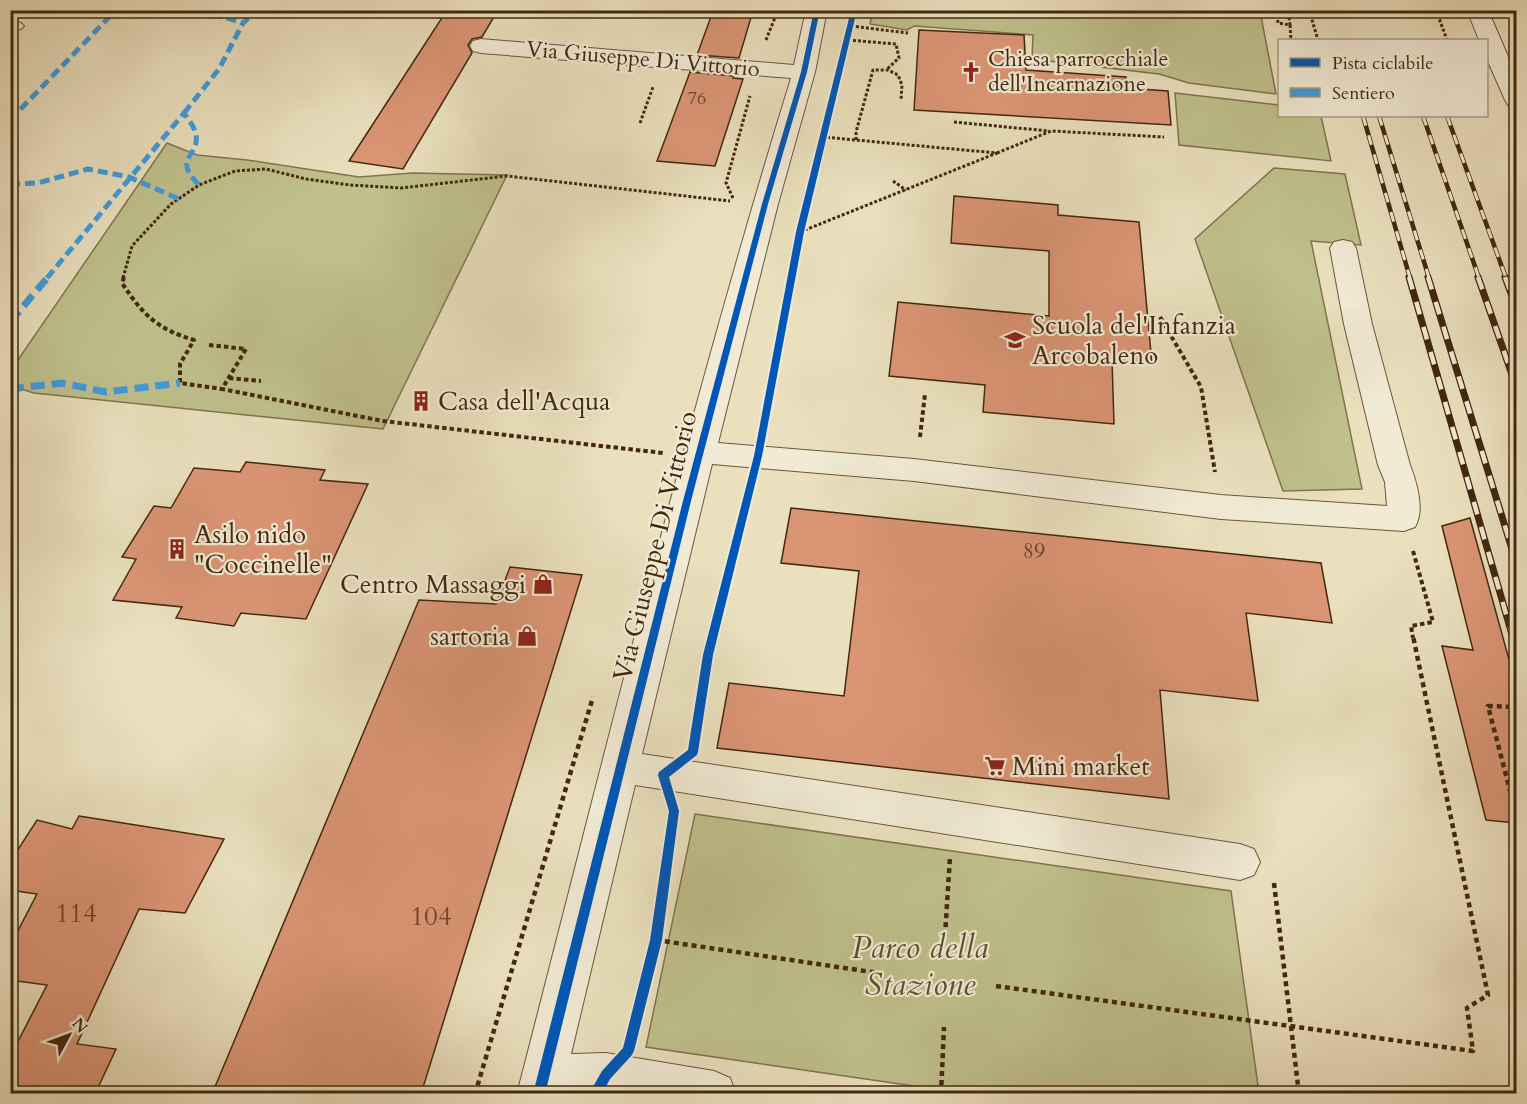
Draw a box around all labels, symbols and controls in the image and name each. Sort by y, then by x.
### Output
street label: Via Giuseppe Di Vittorio [525,34,761,84]
legend [1278,39,1488,117]
place label: Chiesa parrocchiale dell'Incarnazione [988,44,1168,99]
text: Pista ciclabile [1332,51,1433,76]
church icon: Chiesa parrocchiale dell'Incarnazione [959,60,983,84]
text: Sentiero [1332,81,1395,106]
house number: 76 [688,86,706,111]
place label: Scuola del'Infanzia Arcobaleno [1032,308,1236,373]
school or university icon: Scuola del'Infanzia Arcobaleno [1003,328,1027,352]
place label: Casa dell'Acqua [438,384,611,419]
building icon: Casa dell'Acqua [409,389,433,413]
street label: Via Giuseppe Di Vittorio [605,407,705,685]
place label: Asilo nido "Coccinelle" [194,517,332,582]
house number: 89 [1023,536,1045,566]
building icon: Asilo nido "Coccinelle" [165,537,189,561]
place label: Centro Massaggi [340,567,526,602]
shop icon: Centro Massaggi [531,572,555,596]
place label: sartoria [430,619,510,654]
shop icon: sartoria [515,624,539,648]
place label: Mini market [1012,749,1150,784]
supermarket icon: Mini market [983,754,1007,778]
house number: 114 [55,895,97,932]
house number: 104 [410,898,452,935]
park label: Parco della Stazione [852,926,988,1007]
north arrow [39,1005,99,1065]
text: N [67,1013,92,1038]

